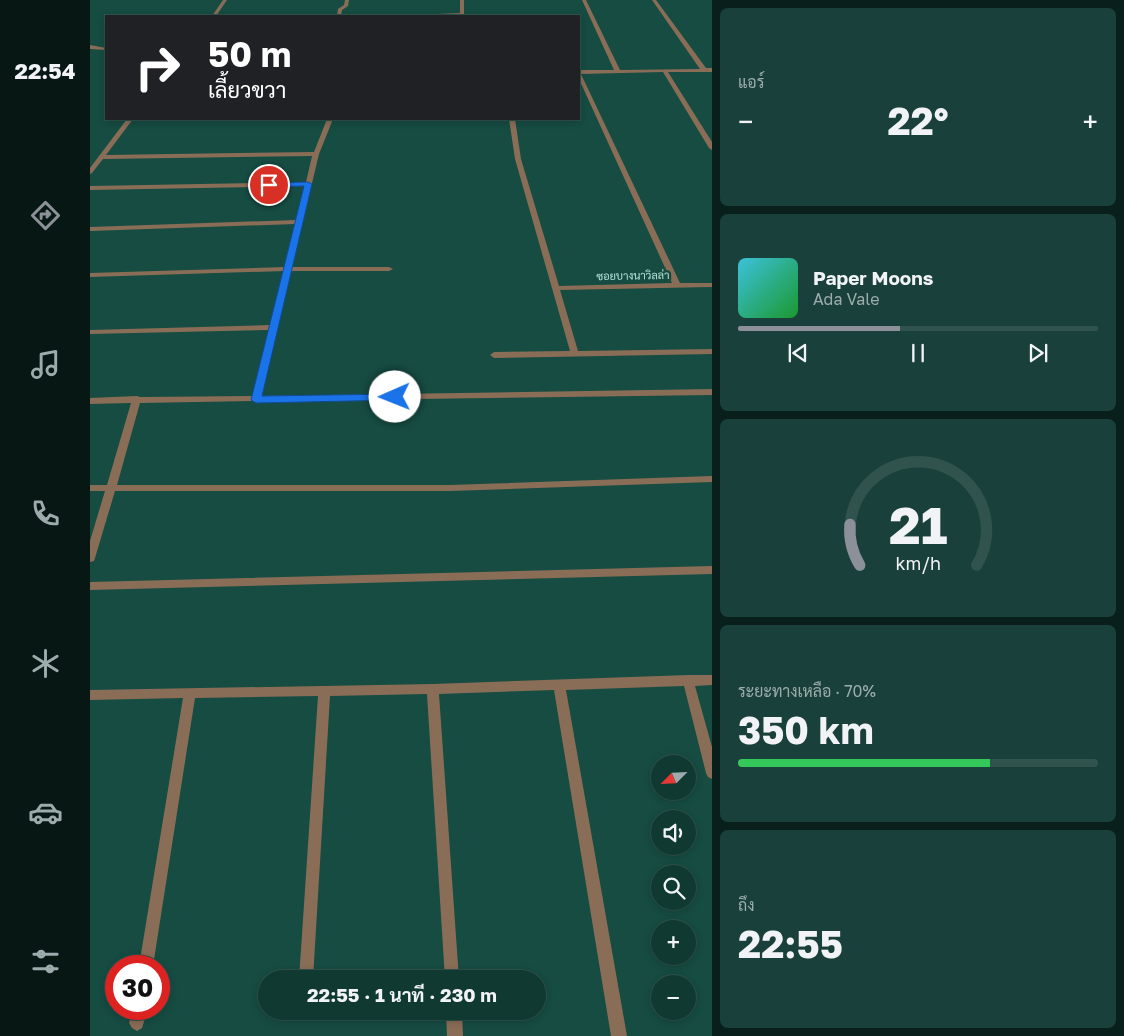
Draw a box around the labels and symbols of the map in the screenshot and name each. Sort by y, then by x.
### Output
pin [248,164,290,206]
street label: ซอยบางนาวิลล่า [596,268,670,282]
position arrow [368,370,420,422]
north arrow [651,755,696,800]
speed limit sign: 30 [105,955,170,1020]

